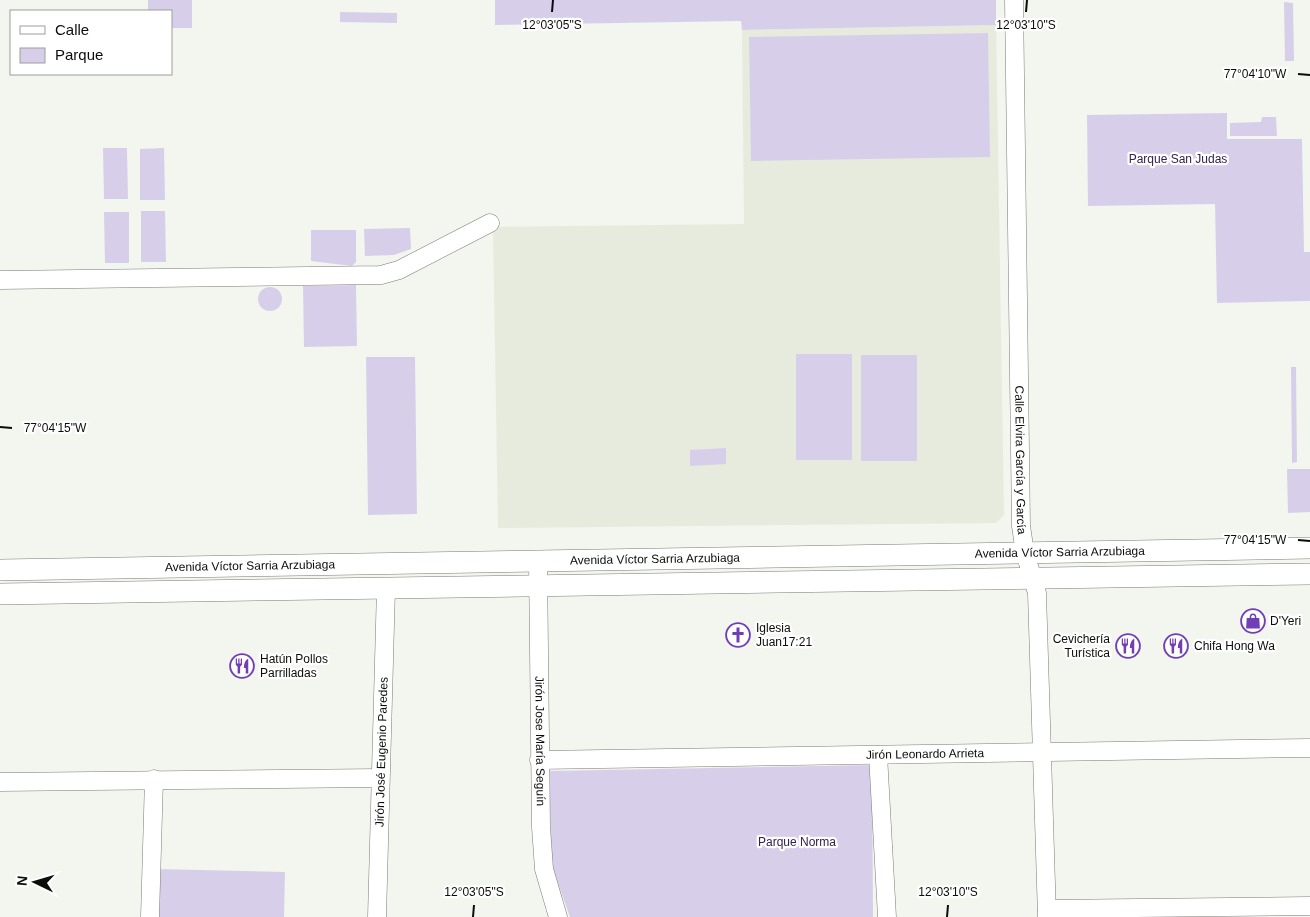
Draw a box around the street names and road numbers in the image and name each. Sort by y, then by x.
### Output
street label: Calle Elvira García y García [1012,385,1029,536]
street label: Avenida Víctor Sarria Arzubiaga [975,544,1145,561]
street label: Avenida Víctor Sarria Arzubiaga [570,551,740,567]
street label: Avenida Víctor Sarria Arzubiaga [165,557,335,574]
street label: Jirón Jose María Seguín [532,676,548,806]
street label: Jirón José Eugenio Paredes [372,677,391,827]
street label: Jirón Leonardo Arrieta [866,746,985,762]

